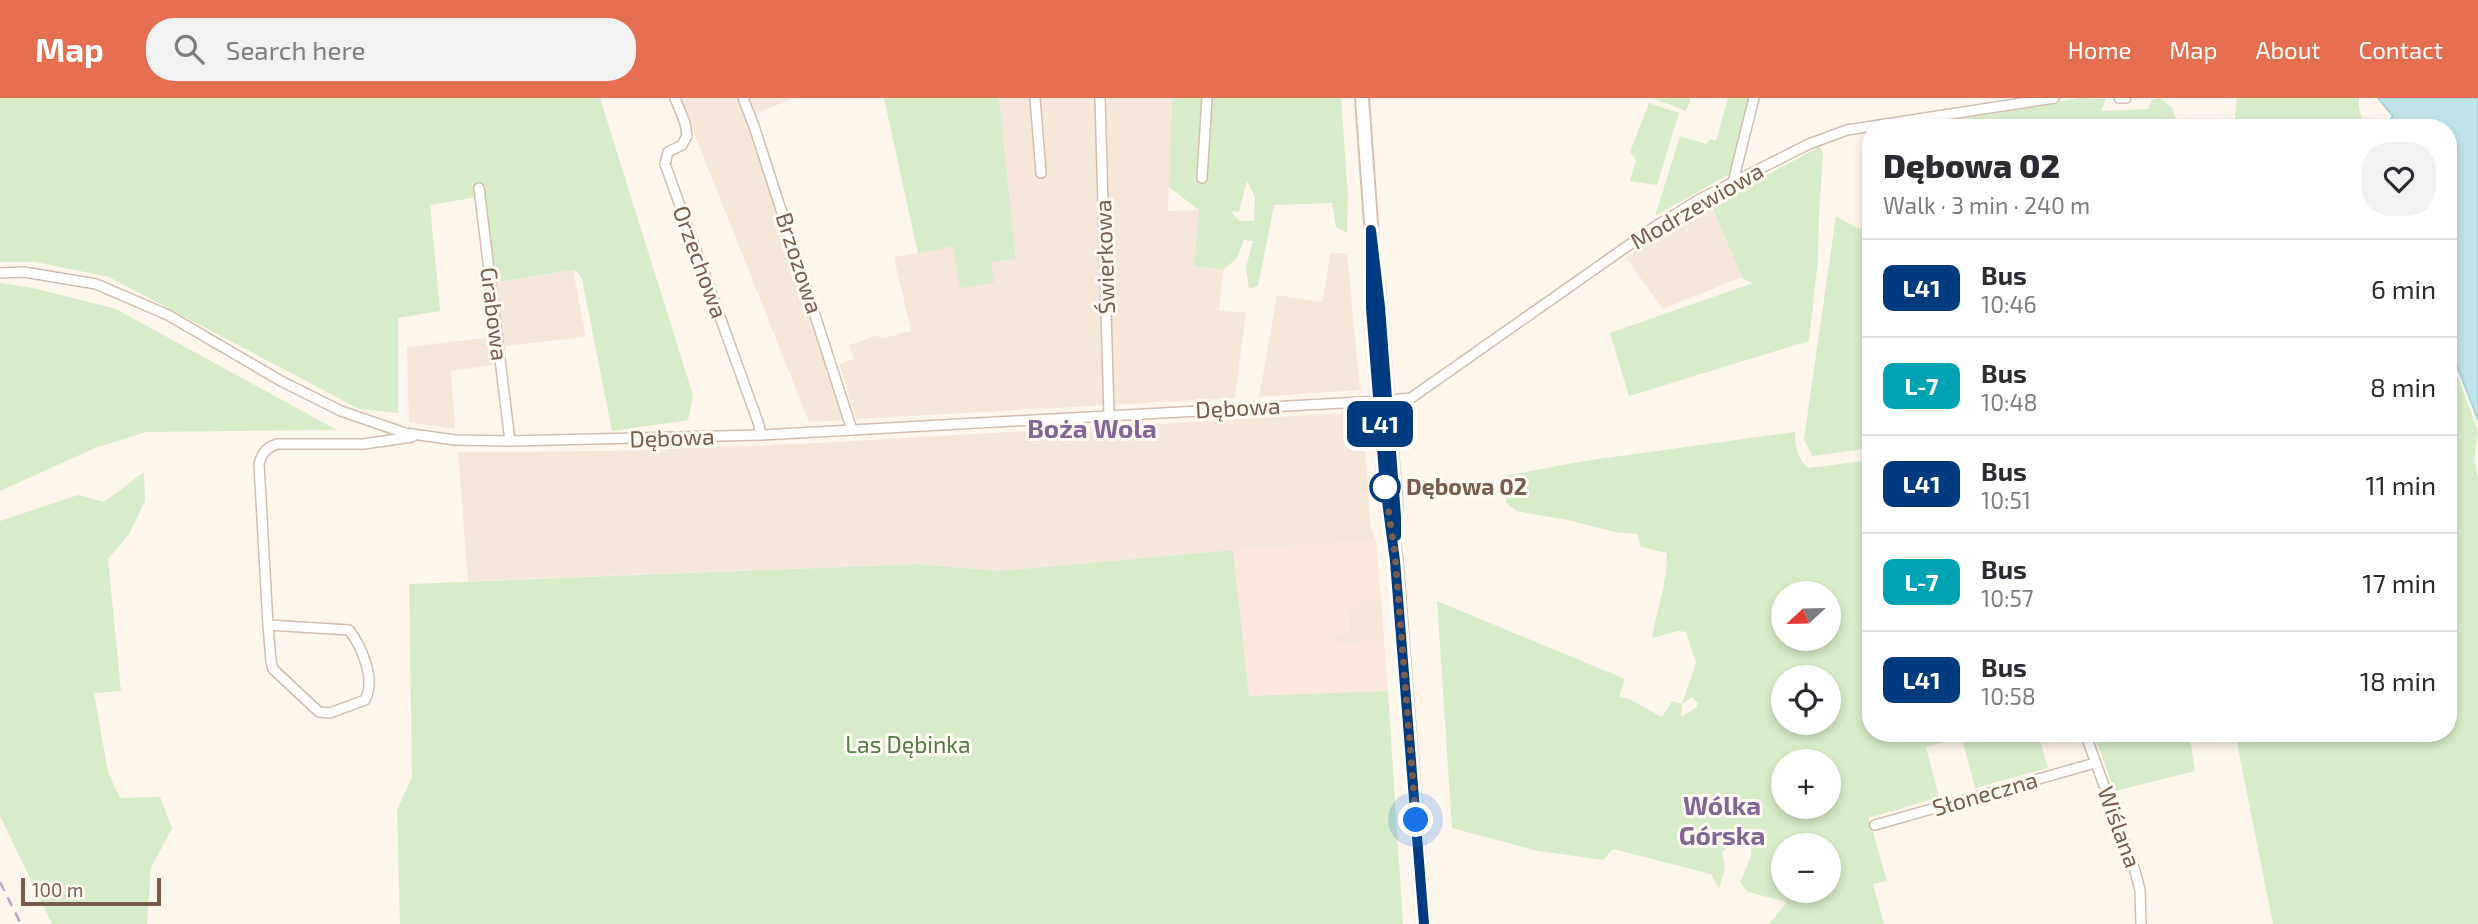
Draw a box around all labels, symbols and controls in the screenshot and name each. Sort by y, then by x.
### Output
search box [146,18,636,81]
text: Map [35,29,104,69]
icon: search [170,30,208,68]
text: Search here [226,34,365,65]
text: Home [2068,35,2131,64]
text: Map [2169,35,2217,64]
text: About [2255,35,2321,64]
text: Contact [2359,35,2443,64]
button: heart [2362,142,2436,216]
text: Dębowa 02 [1883,145,2060,185]
street label: Modrzewiowa [1625,156,1768,254]
text: Walk · 3 min · 240 m [1883,191,2090,219]
street label: Świerkowa [1088,199,1120,315]
street label: Orzechowa [668,202,734,322]
street label: Brzozowa [770,209,829,317]
text: Bus [1981,259,2027,290]
street label: Grabowa [475,266,515,362]
text: L41 [1902,273,1941,302]
text: 6 min [2371,273,2436,304]
text: 10:46 [1981,290,2037,318]
text: Bus [1981,357,2027,388]
text: L-7 [1905,371,1938,400]
text: 8 min [2370,371,2436,402]
text: 10:48 [1981,388,2038,416]
street label: Dębowa [1195,391,1281,423]
line badge: L41 [1340,401,1420,447]
text: L41 [1361,409,1399,438]
district label: Boża Wola [1027,412,1157,443]
street label: Dębowa [629,422,715,452]
text: Bus [1981,455,2027,486]
text: L41 [1902,469,1941,498]
text: 11 min [2365,469,2436,500]
marker: Dębowa 02 [1370,472,1400,502]
place label: Dębowa 02 [1406,472,1527,500]
text: 10:51 [1981,486,2031,514]
text: Bus [1981,553,2027,584]
text: L-7 [1905,567,1938,596]
text: 17 min [2362,567,2436,598]
north arrow [1771,581,1841,651]
map controls [1771,581,1841,903]
text: 10:57 [1981,584,2034,612]
text: Bus [1981,651,2027,682]
button: locate [1771,665,1841,735]
text: L41 [1902,665,1941,694]
text: 18 min [2360,665,2436,696]
text: 10:58 [1981,682,2036,710]
park label: Las Dębinka [845,730,971,758]
button: + [1771,749,1841,819]
street label: Słoneczna [1929,765,2041,821]
street label: Wiślana [2092,782,2148,871]
district label: Wólka Górska [1679,789,1765,850]
your location [1398,802,1433,837]
button: − [1771,833,1841,903]
scale bar [21,875,161,907]
text: 100 m [32,878,83,901]

